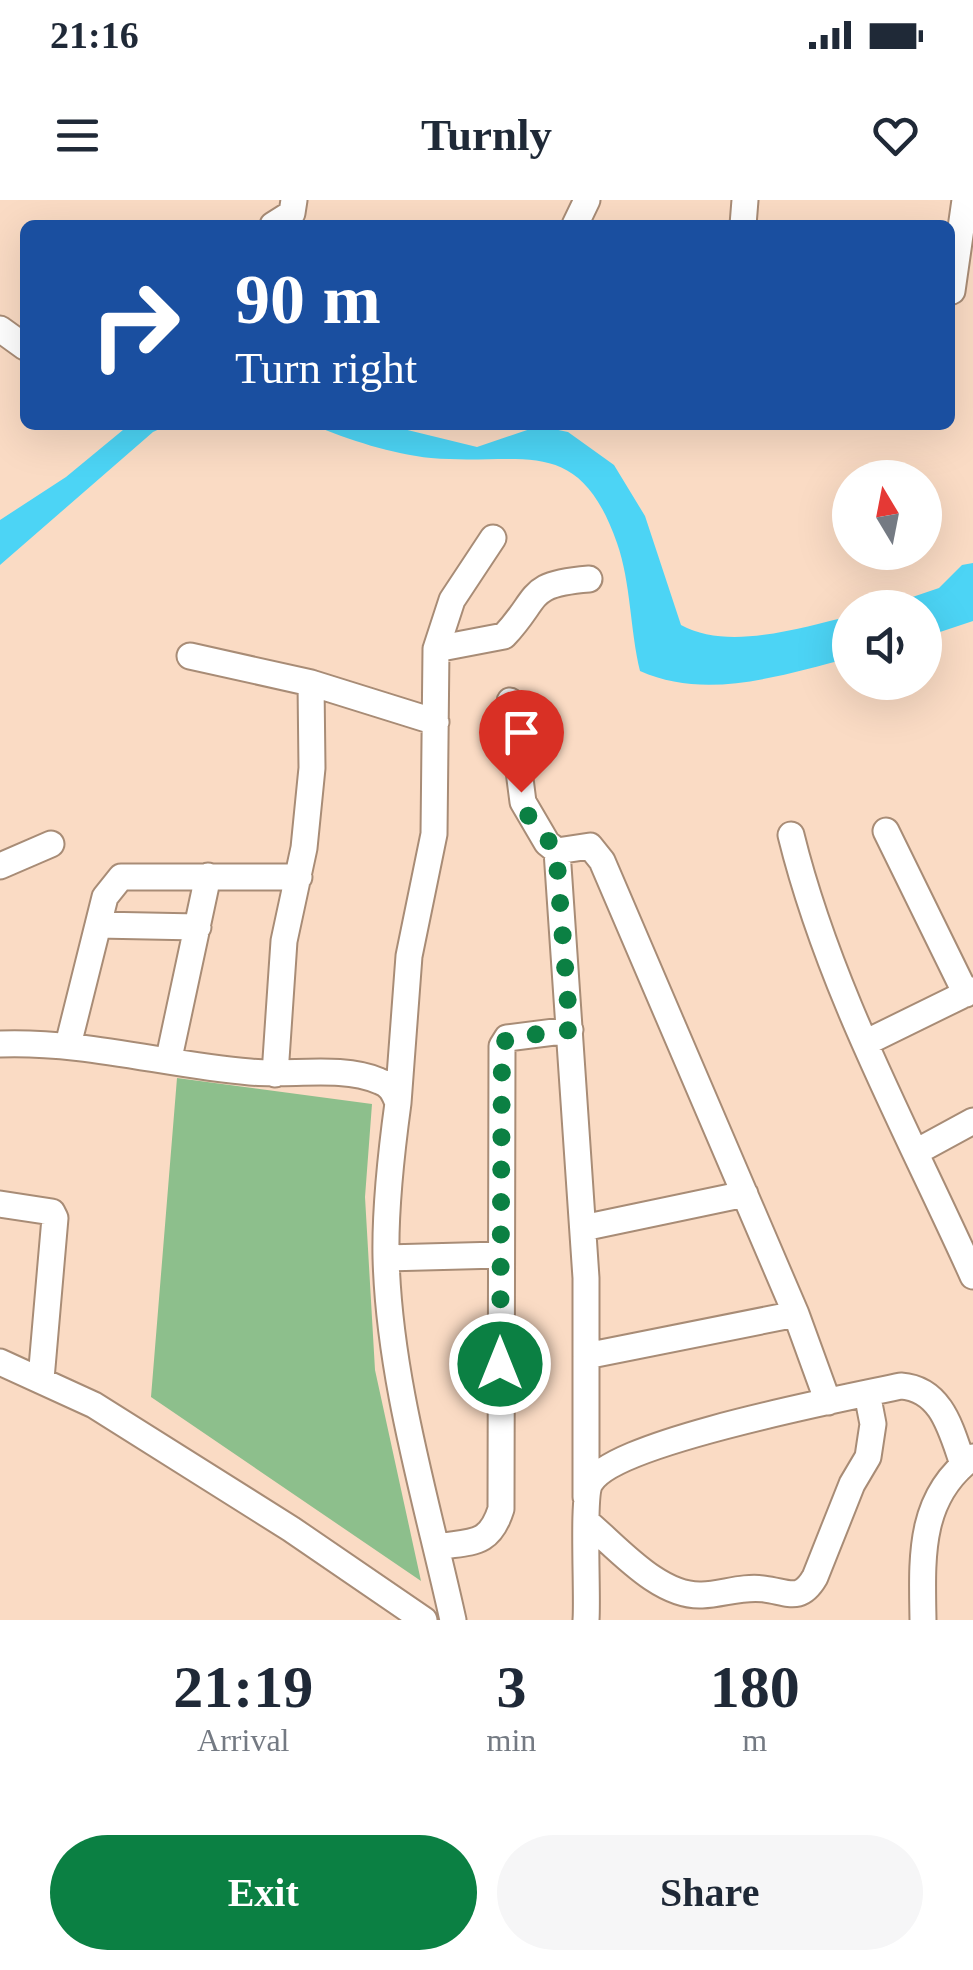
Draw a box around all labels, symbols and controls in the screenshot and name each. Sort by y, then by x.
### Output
text: 21:16 [50,14,139,56]
icon: menu [50,108,105,163]
icon: heart [868,108,923,163]
text: Turnly [421,110,552,160]
icon: right [70,260,200,390]
text: 90 m [235,261,381,338]
text: Turn right [235,343,417,393]
north arrow [832,460,942,570]
map controls [832,460,942,700]
button: sound [832,590,942,700]
pin [479,690,564,793]
icon: arrive [494,705,549,760]
position arrow [448,1312,552,1416]
text: 21:19 [173,1654,313,1720]
text: 3 [496,1654,526,1720]
text: 180 [710,1654,800,1720]
text: Arrival [197,1722,289,1758]
text: min [487,1722,536,1758]
text: m [742,1722,767,1758]
button: Exit [50,1835,477,1950]
button: Share [497,1835,923,1950]

